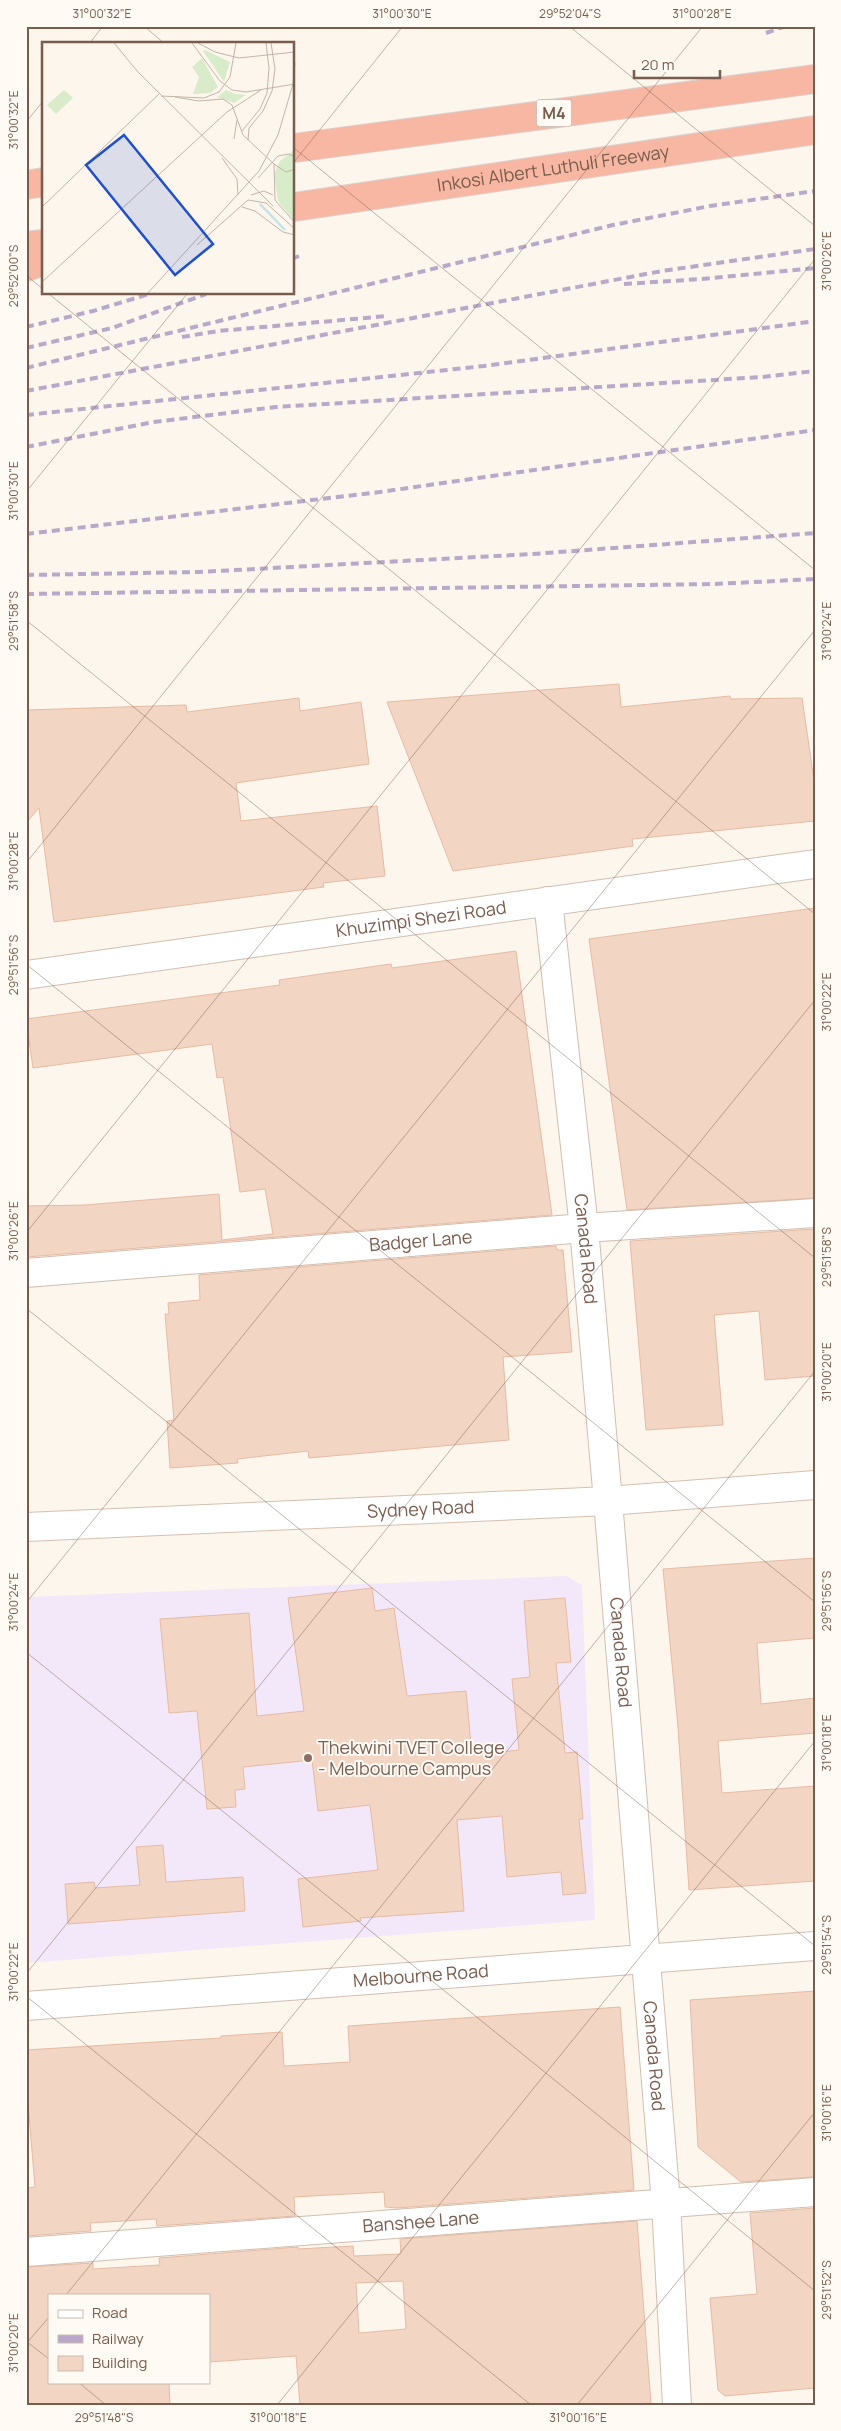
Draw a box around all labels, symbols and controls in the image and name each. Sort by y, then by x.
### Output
text: 31°00'32"E [73,5,132,22]
text: 31°00'30"E [372,5,432,22]
text: 29°52'04"S [539,5,601,22]
text: 31°00'28"E [672,5,732,22]
inset map [42,42,295,295]
scale bar [634,48,720,80]
text: 20 m [641,54,674,75]
text: 31°00'32"E [5,90,22,149]
road number: M4 [536,100,572,126]
street label: Inkosi Albert Luthuli Freeway [435,139,671,197]
text: 31°00'26"E [818,231,835,291]
text: 29°52'00"S [5,245,22,307]
text: 31°00'30"E [5,461,22,521]
text: 29°51'58"S [5,591,22,651]
text: 31°00'24"E [818,601,835,660]
text: 31°00'28"E [5,831,22,891]
street label: Khuzimpi Shezi Road [334,895,508,942]
text: 29°51'56"S [5,935,22,995]
text: 31°00'22"E [818,972,835,1032]
street label: Canada Road [569,1193,604,1305]
text: 31°00'26"E [5,1201,22,1261]
street label: Badger Lane [368,1224,473,1256]
text: 29°51'58"S [818,1227,835,1287]
text: 31°00'20"E [818,1342,835,1402]
street label: Sydney Road [366,1494,475,1523]
text: 29°51'56"S [818,1571,835,1631]
text: 31°00'24"E [5,1572,22,1631]
street label: Canada Road [605,1596,638,1708]
text: 31°00'18"E [818,1714,835,1772]
place label: Thekwini TVET College - Melbourne Campus [318,1735,505,1780]
marker: Thekwini TVET College - Melbourne Campus [302,1752,314,1764]
text: 29°51'54"S [818,1915,835,1975]
text: 31°00'22"E [5,1942,22,2002]
street label: Melbourne Road [352,1958,489,1992]
street label: Canada Road [638,2000,671,2112]
text: 31°00'16"E [818,2084,835,2142]
street label: Banshee Lane [362,2205,480,2237]
text: 29°51'52"S [818,2260,835,2320]
legend [48,2294,210,2384]
text: Road [92,2302,128,2323]
text: 31°00'20"E [5,2313,22,2373]
text: Railway [92,2328,144,2349]
text: Building [92,2352,147,2373]
text: 29°51'48"S [75,2409,133,2426]
text: 31°00'18"E [249,2409,307,2426]
text: 31°00'16"E [549,2409,607,2426]

